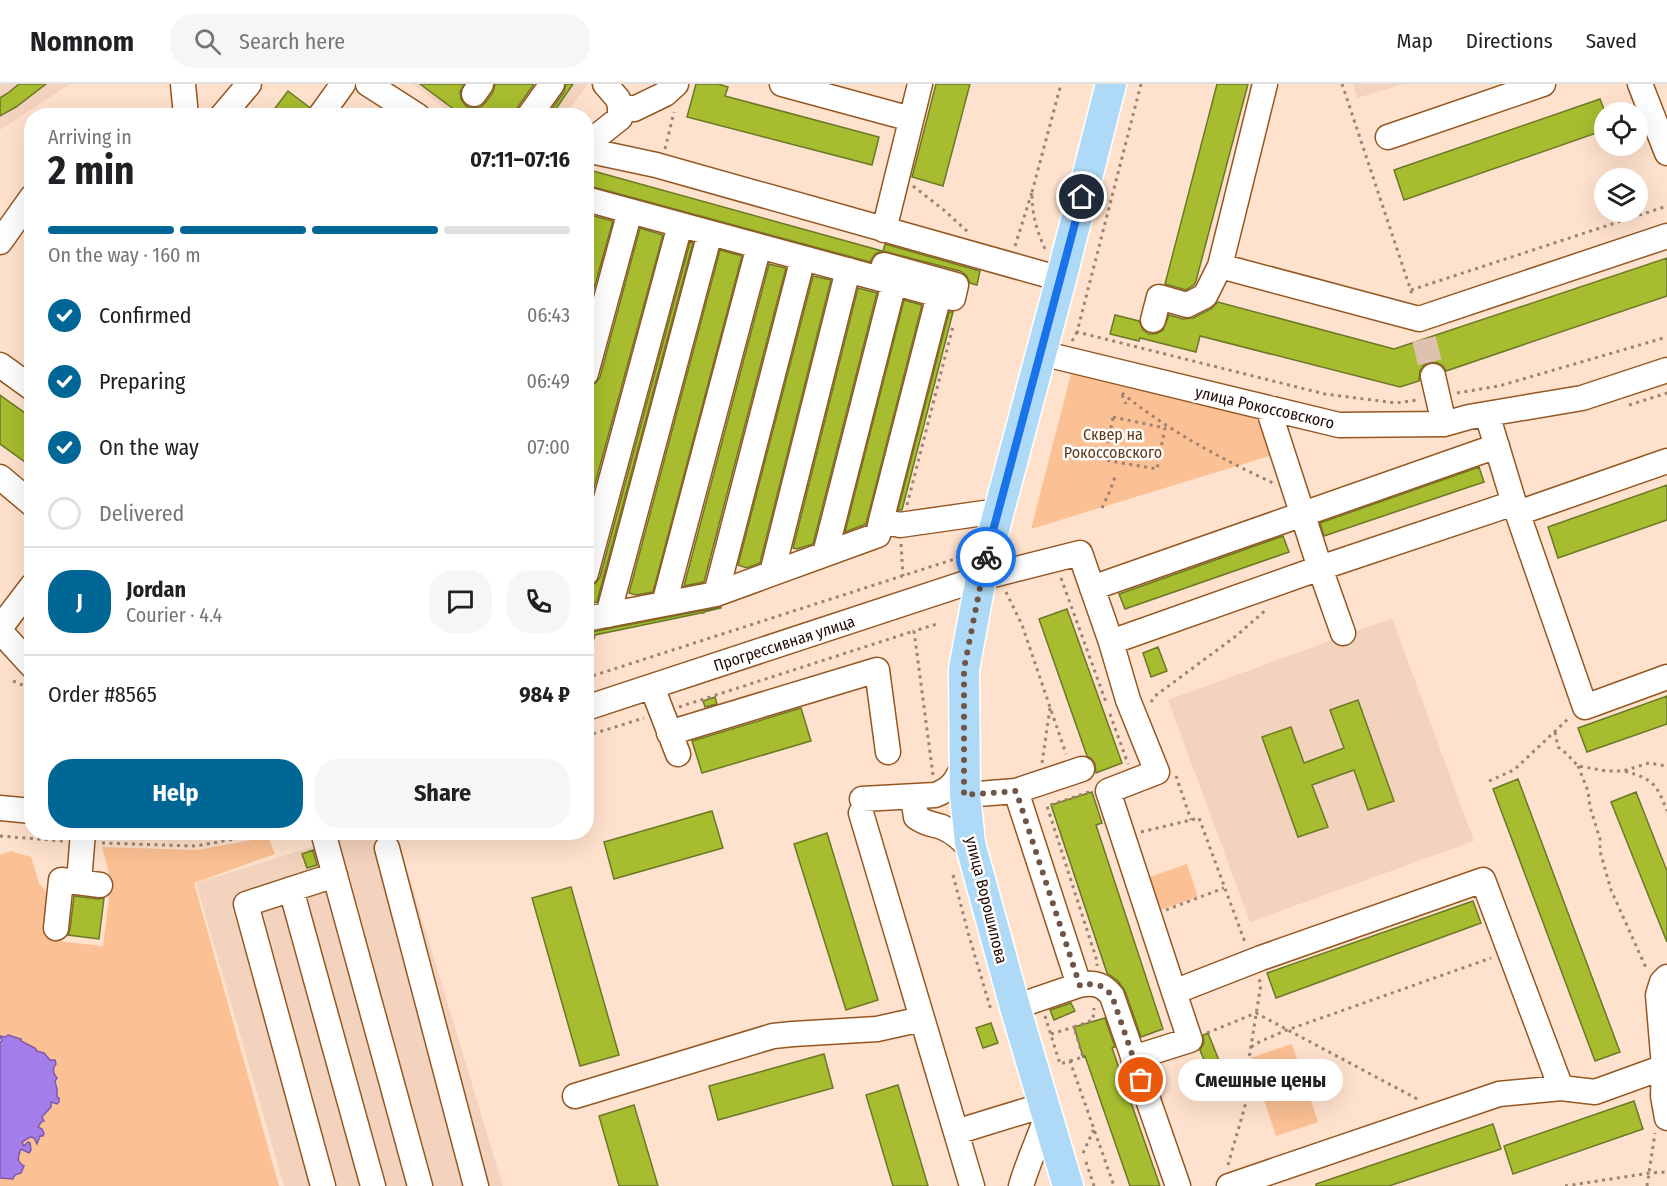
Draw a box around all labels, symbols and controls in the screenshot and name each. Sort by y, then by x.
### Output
search box [170,14,590,68]
text: Nomnom [30,25,134,58]
icon: search [191,25,224,58]
text: Search here [239,28,345,55]
text: Map [1396,28,1433,54]
text: Directions [1466,28,1553,54]
text: Saved [1586,28,1637,54]
map controls [1594,102,1648,222]
button: locate [1594,102,1648,156]
text: Arriving in [48,125,132,149]
text: 07:11–07:16 [470,146,570,173]
text: 2 min [48,148,134,194]
button: layers [1594,168,1648,222]
pin [1056,171,1107,222]
icon: home [1065,180,1098,213]
text: On the way · 160 m [48,243,201,267]
icon: check [48,299,81,332]
text: Confirmed [99,302,192,329]
text: 06:43 [527,303,570,327]
icon: check [48,365,81,398]
text: Preparing [99,368,185,395]
text: 06:49 [526,369,570,393]
street label: улица Рокоссовского [1193,382,1336,433]
park label: Сквер на Рокоссовского [1064,425,1162,462]
icon: check [48,431,81,464]
text: On the way [99,434,199,461]
text: 07:00 [527,435,570,459]
text: Delivered [99,500,184,527]
courier [956,527,1016,587]
icon: bike [970,541,1003,574]
button: chat [429,570,492,633]
button: phone [507,570,570,633]
text: Jordan [126,576,186,603]
text: J [76,588,83,615]
text: Courier · 4.4 [126,603,222,627]
street label: Прогрессивная улица [711,612,857,675]
text: Order #8565 [48,681,157,708]
text: 984 ₽ [519,681,570,708]
button: Help [48,759,303,828]
button: Share [315,759,570,828]
street label: улица Ворошилова [962,835,1012,966]
pin [1115,1054,1166,1105]
callout: Смешные цены [1177,1059,1342,1101]
icon: bag [1124,1063,1157,1096]
text: Смешные цены [1195,1068,1326,1092]

